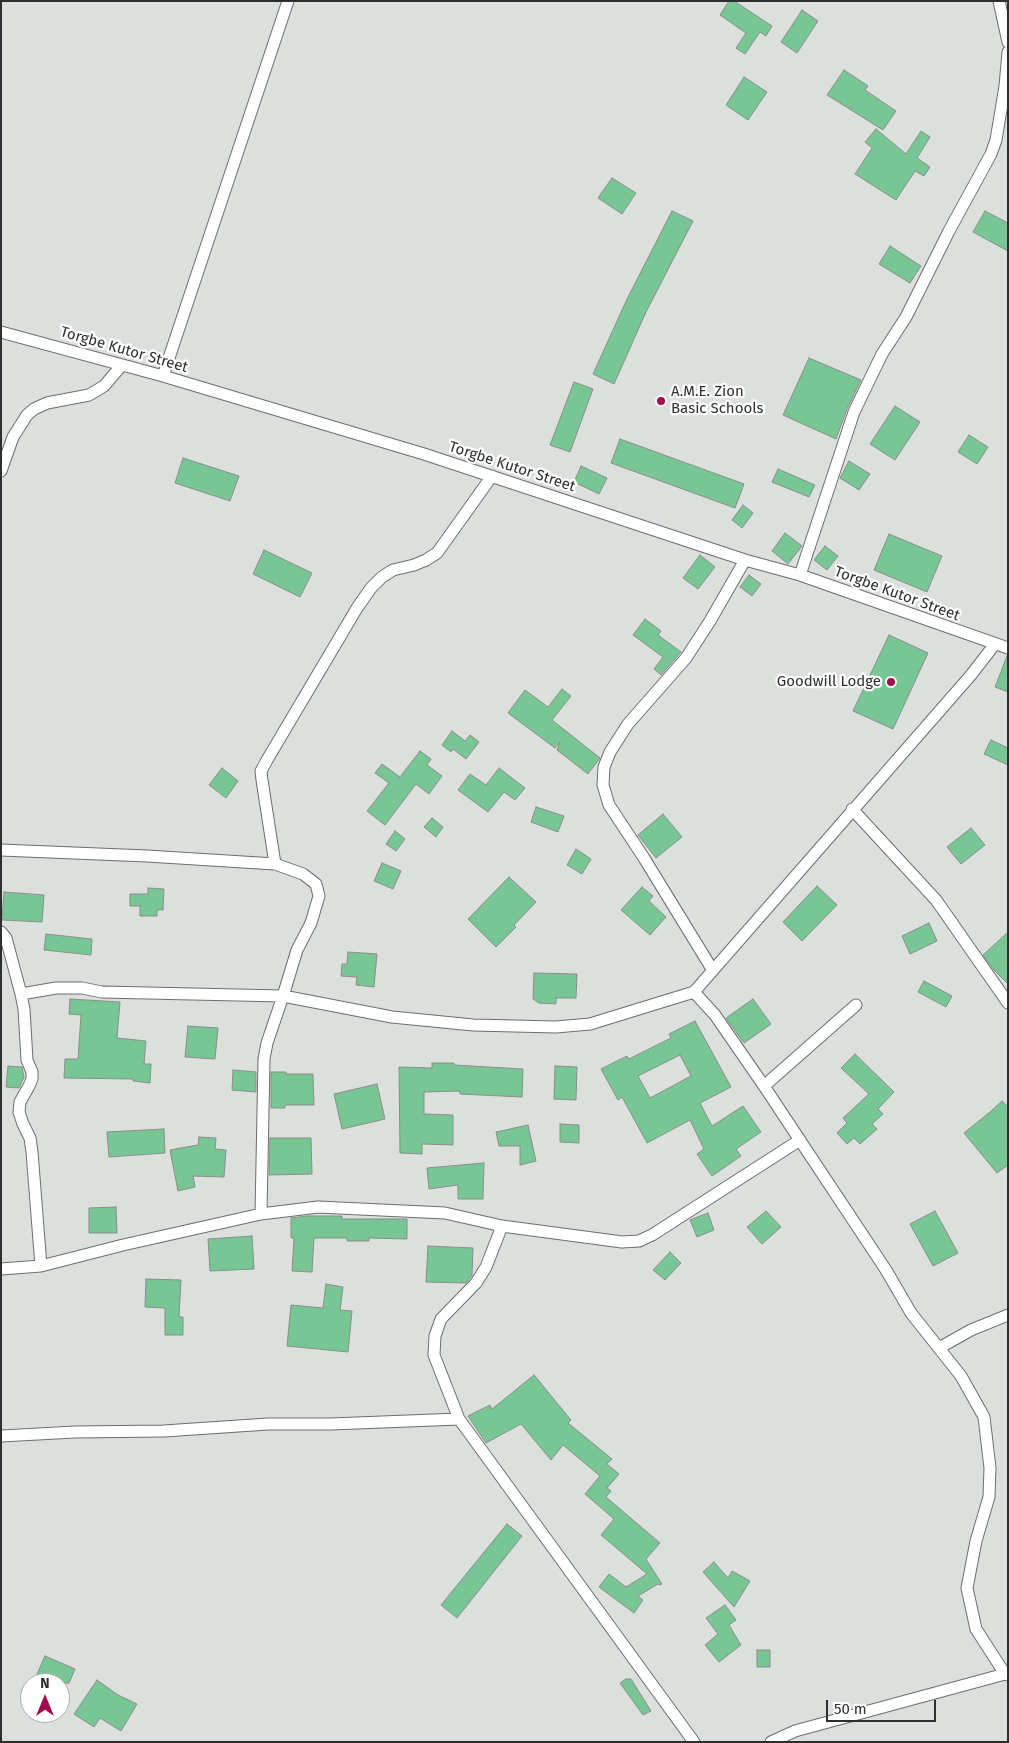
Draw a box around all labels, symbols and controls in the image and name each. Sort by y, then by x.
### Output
street label: Torgbe Kutor Street [58,323,190,377]
place label: A.M.E. Zion Basic Schools [671,383,764,418]
marker: A.M.E. Zion Basic Schools [655,395,667,407]
street label: Torgbe Kutor Street [446,438,578,496]
street label: Torgbe Kutor Street [832,563,962,625]
place label: Goodwill Lodge [777,673,881,691]
marker: Goodwill Lodge [885,676,897,688]
north arrow [20,1673,70,1723]
text: N [40,1675,50,1692]
scale bar [829,1690,939,1722]
text: 50 m [834,1700,867,1718]

